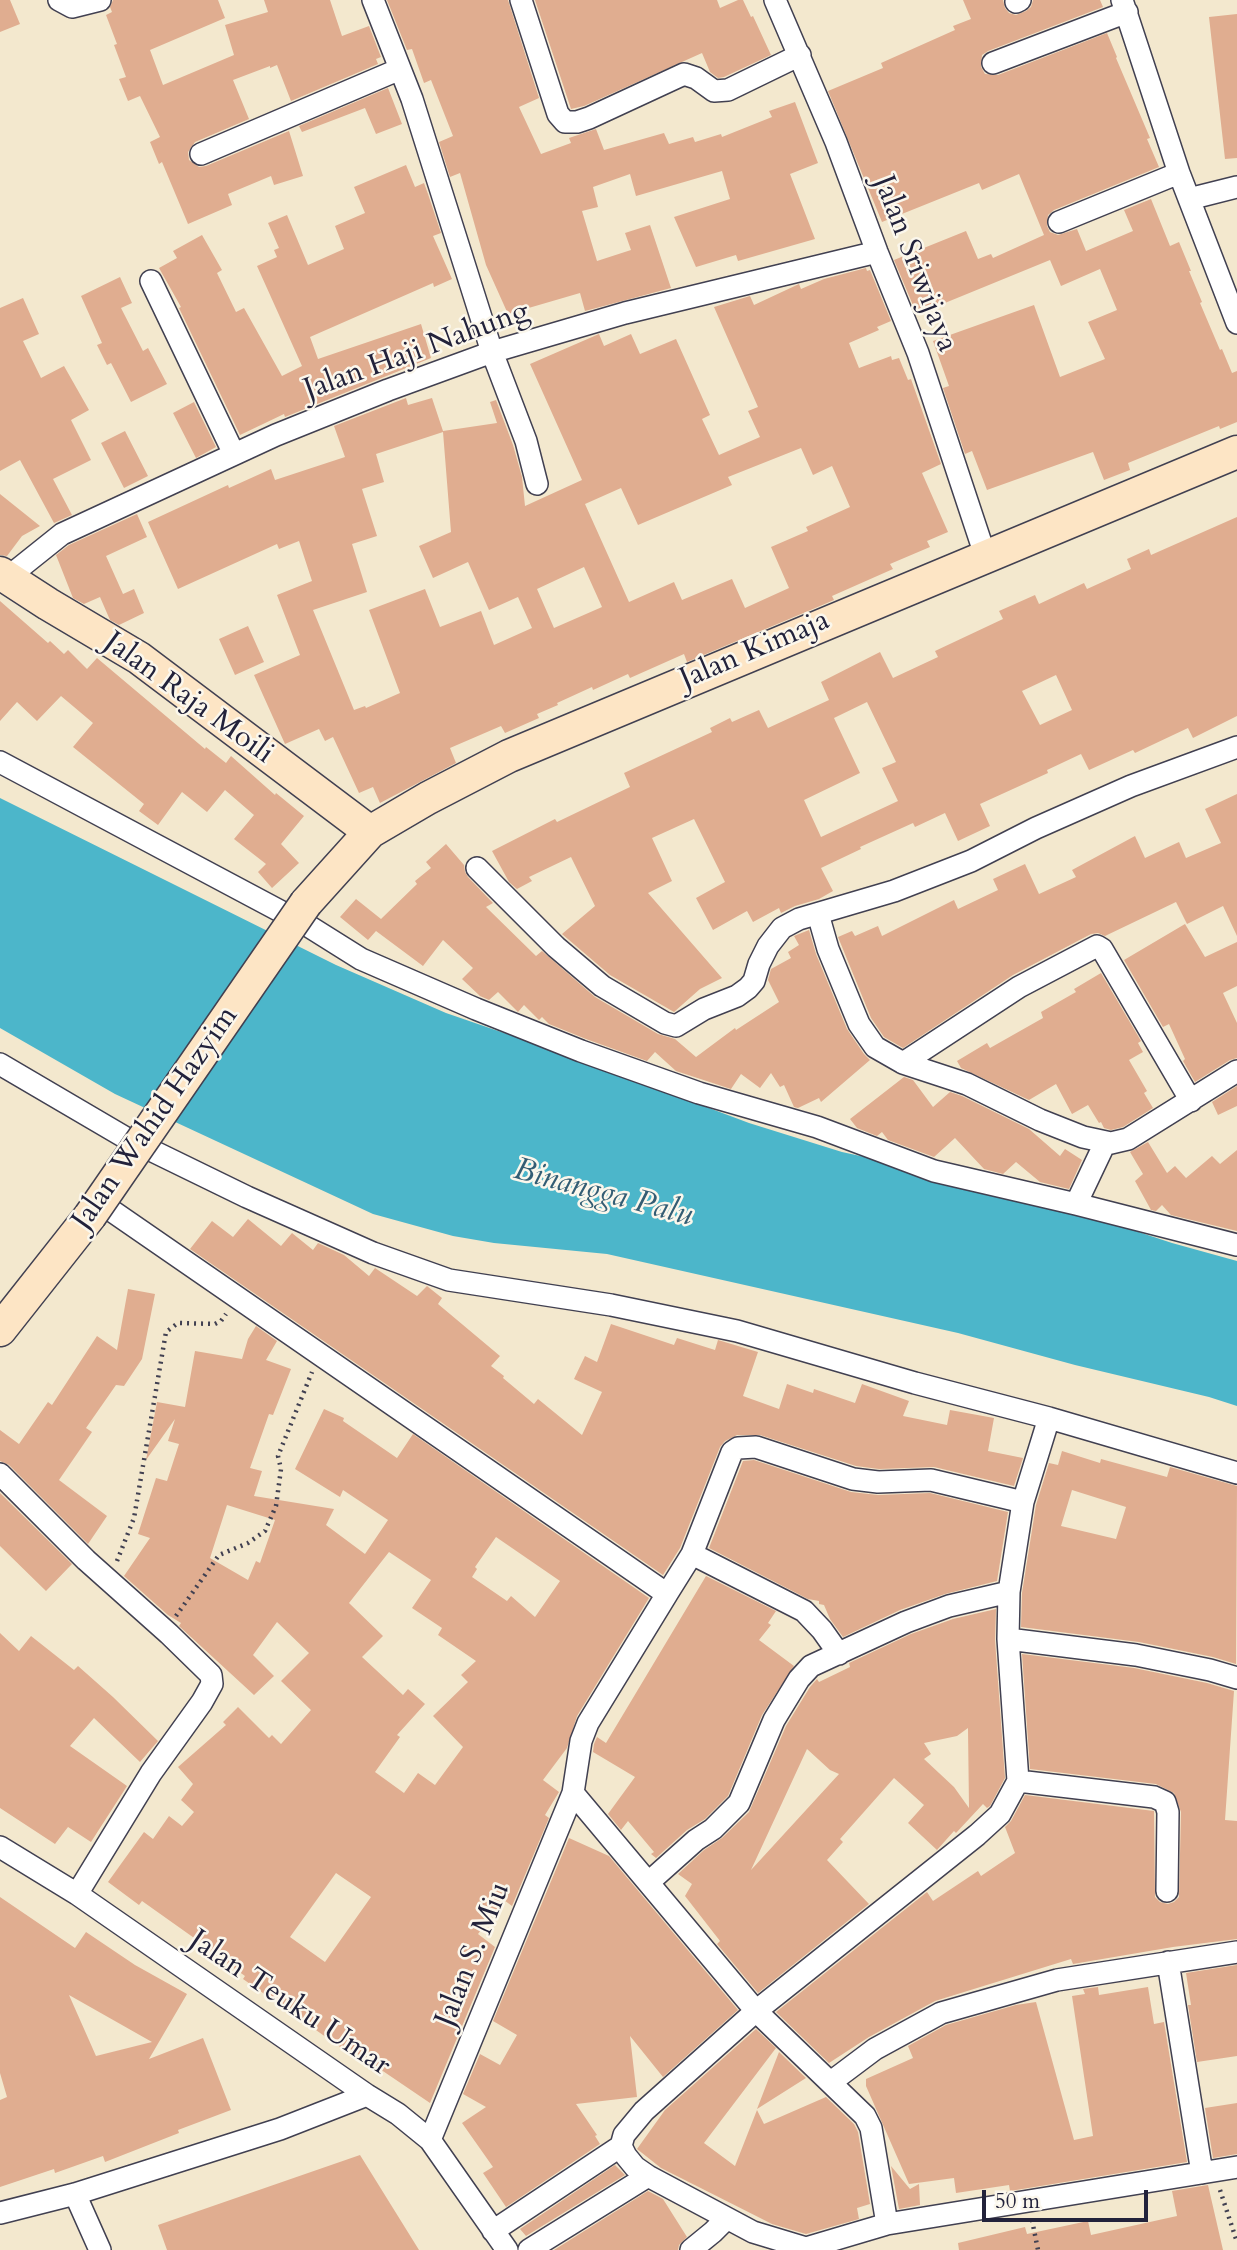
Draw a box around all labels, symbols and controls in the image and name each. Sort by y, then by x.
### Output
street label: Jalan Sriwijaya [864,171,964,357]
street label: Jalan Haji Nahung [299,295,535,409]
street label: Jalan Kimaja [675,603,835,699]
street label: Jalan Raja Moili [96,625,280,773]
street label: Jalan Wahid Hazyim [65,1000,247,1238]
water label: Binangga Palu [509,1152,697,1236]
street label: Jalan S. Miu [429,1877,519,2033]
street label: Jalan Teuku Umar [181,1923,397,2085]
scale bar [985,2176,1151,2220]
text: 50 m [995,2187,1040,2216]

